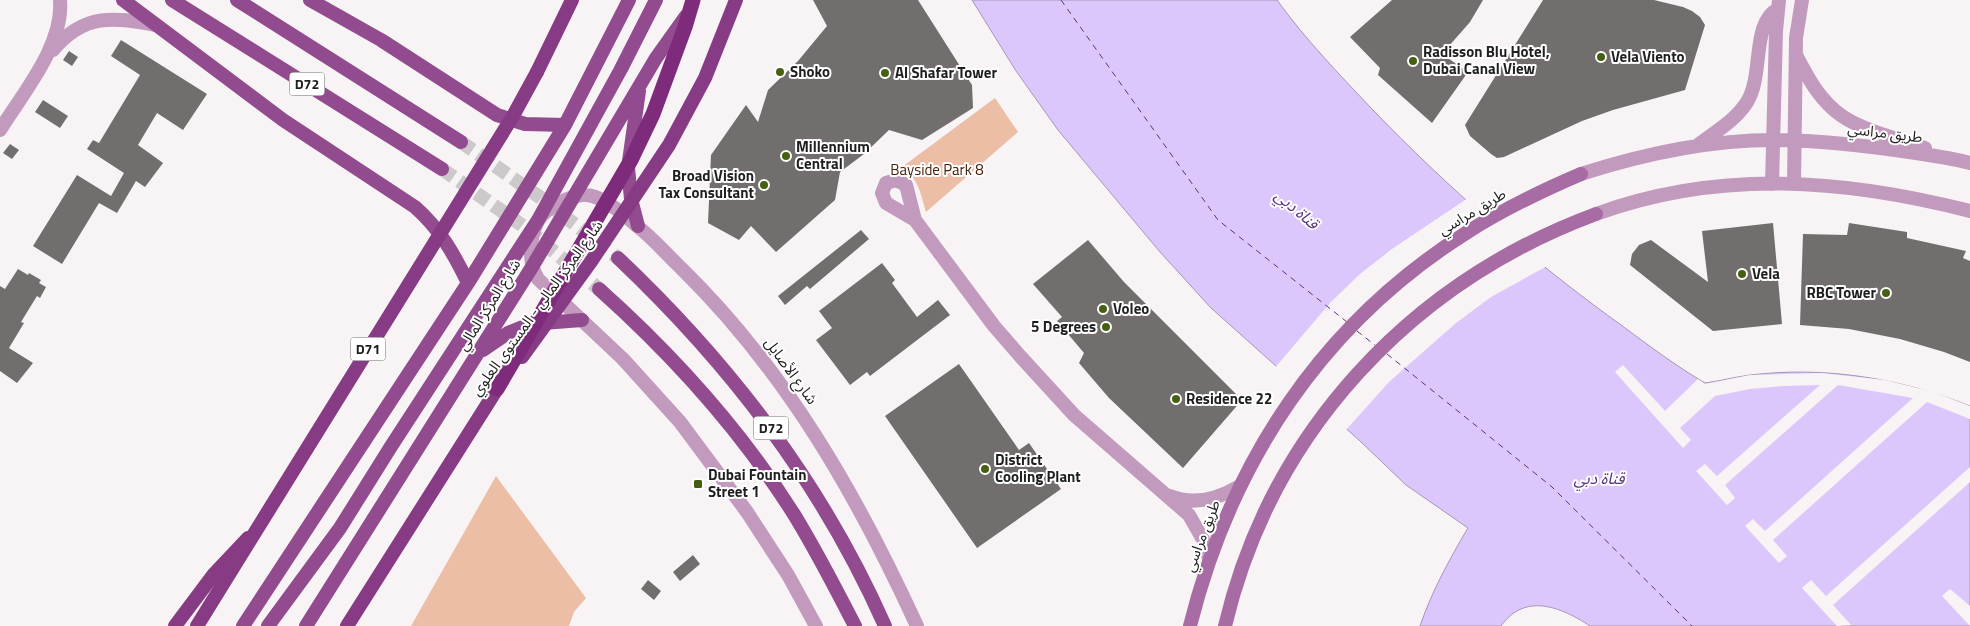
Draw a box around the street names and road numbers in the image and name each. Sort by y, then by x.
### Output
road number: D72 [290,72,324,96]
street label: طريق مراسي [1846,116,1924,149]
street label: طريق مراسي [1434,182,1510,241]
street label: شارع المركز المالي - المستوى العلوي [465,215,609,401]
street label: شارع المركز المالي [451,254,527,356]
street label: شارع الأصايل [758,332,824,410]
road number: D71 [350,338,386,360]
road number: D72 [754,416,788,439]
street label: طريق مراسي [1177,497,1226,575]

